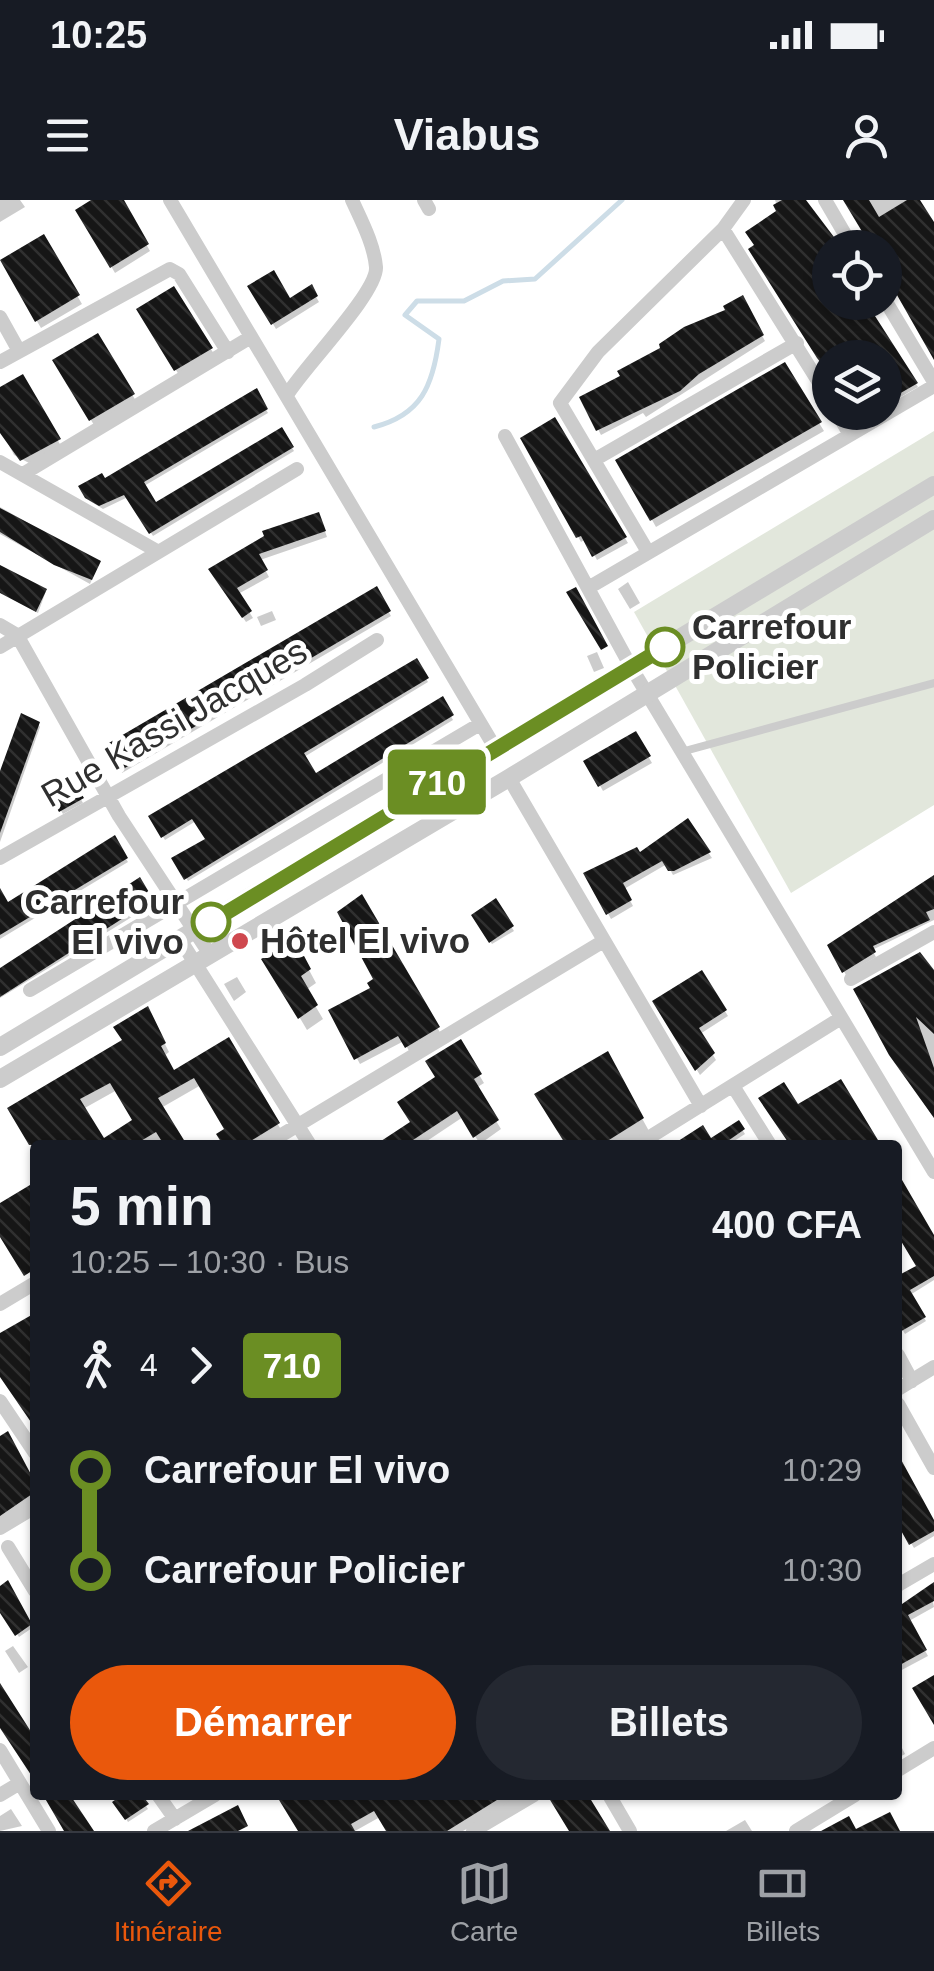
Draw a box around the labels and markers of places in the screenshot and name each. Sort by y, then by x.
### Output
place label: Carrefour Policier [692,607,852,686]
marker: Carrefour Policier [646,628,684,666]
place label: Carrefour El vivo [25,882,184,961]
marker: Carrefour El vivo [192,903,230,941]
place label: Hôtel El vivo [260,921,470,960]
marker: Hôtel El vivo [229,930,251,952]

